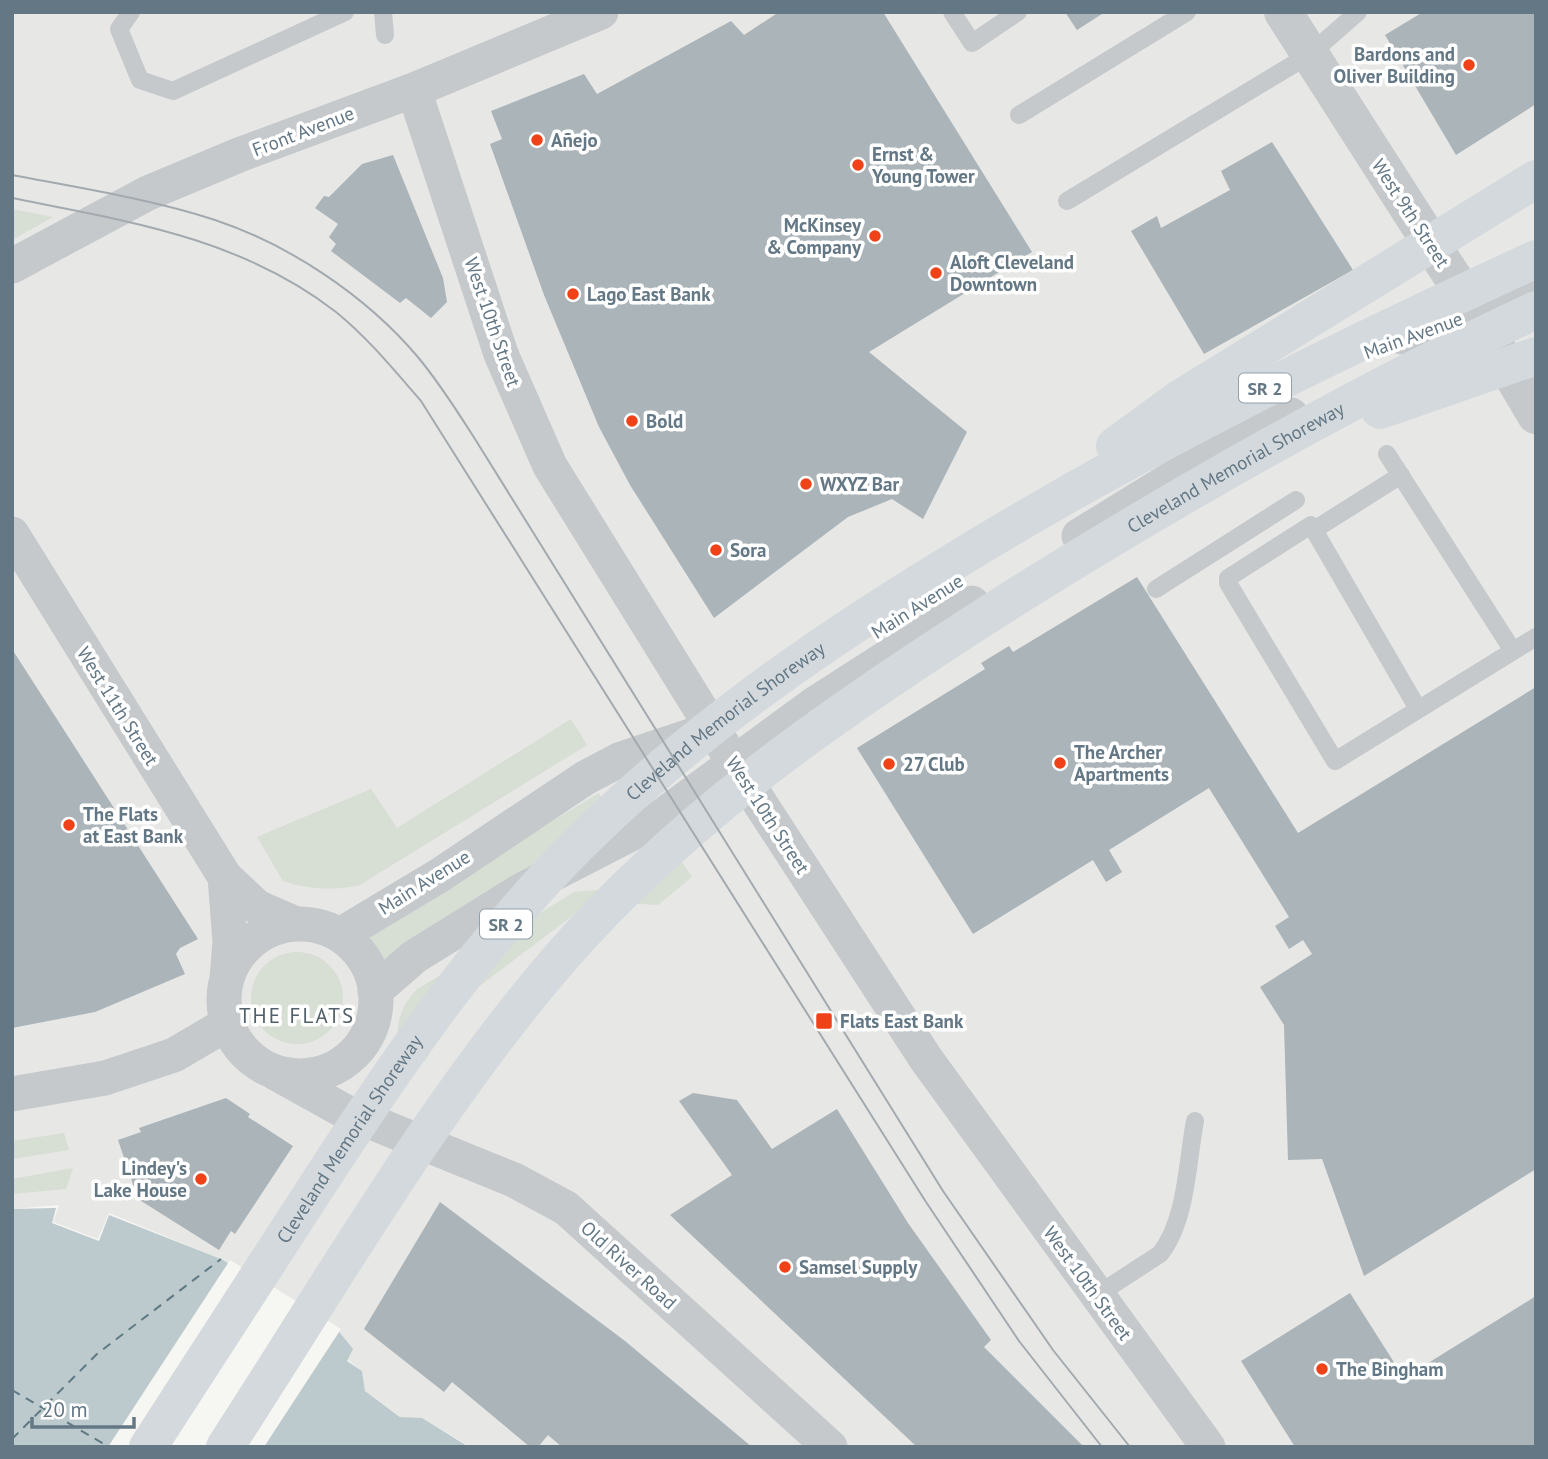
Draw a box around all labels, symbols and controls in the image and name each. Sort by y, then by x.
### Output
place label: Bardons and Oliver Building [1333,42,1455,88]
marker: Bardons and Oliver Building [1461,57,1477,73]
street label: Front Avenue [249,101,357,161]
place label: Añejo [551,128,598,152]
marker: Añejo [529,132,545,148]
place label: Ernst & Young Tower [871,142,975,188]
street label: West 9th Street [1367,154,1455,272]
marker: Ernst & Young Tower [850,157,866,173]
place label: McKinsey & Company [766,213,862,259]
marker: McKinsey & Company [867,228,883,244]
place label: Aloft Cleveland Downtown [950,250,1074,296]
street label: West 10th Street [460,254,527,390]
marker: Aloft Cleveland Downtown [928,265,944,281]
place label: Lago East Bank [587,282,711,306]
marker: Lago East Bank [565,286,581,302]
street label: Main Avenue [1360,306,1466,364]
road number: SR 2 [1239,374,1291,402]
street label: Cleveland Memorial Shoreway [1122,396,1348,538]
place label: Bold [646,409,683,433]
marker: Bold [624,413,640,429]
place label: WXYZ Bar [820,472,899,496]
marker: WXYZ Bar [798,476,814,492]
place label: Sora [730,538,766,562]
marker: Sora [708,542,724,558]
street label: Main Avenue [867,568,967,644]
street label: Cleveland Memorial Shoreway [621,636,829,806]
street label: West 11th Street [72,642,164,770]
place label: The Archer Apartments [1074,740,1169,786]
street label: West 10th Street [721,752,815,879]
place label: 27 Club [903,752,965,776]
marker: The Archer Apartments [1052,755,1068,771]
marker: 27 Club [881,756,897,772]
place label: The Flats at East Bank [83,802,184,848]
marker: The Flats at East Bank [61,817,77,833]
street label: Main Avenue [374,844,474,920]
road number: SR 2 [480,909,532,939]
district label: THE FLATS [239,1002,355,1029]
place label: Flats East Bank [840,1009,964,1033]
marker: Flats East Bank [814,1011,834,1031]
street label: Cleveland Memorial Shoreway [271,1030,428,1248]
place label: Lindey's Lake House [94,1156,187,1202]
marker: Lindey's Lake House [193,1171,209,1187]
street label: Old River Road [576,1216,682,1314]
street label: West 10th Street [1039,1221,1138,1345]
place label: Samsel Supply [799,1255,918,1279]
marker: Samsel Supply [777,1259,793,1275]
place label: The Bingham [1336,1357,1444,1381]
marker: The Bingham [1314,1361,1330,1377]
scale bar [32,1386,133,1430]
text: 20 m [42,1396,88,1423]

